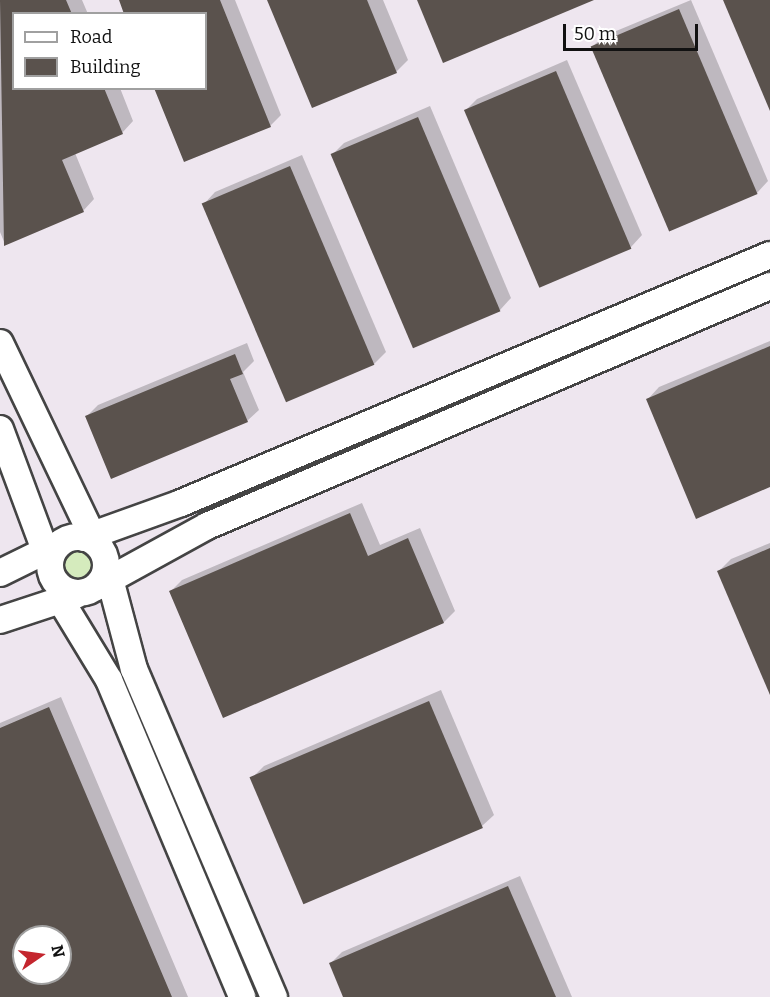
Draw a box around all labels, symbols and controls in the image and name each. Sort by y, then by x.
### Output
legend [12,12,207,90]
scale bar [566,12,701,50]
text: 50 m [574,23,616,45]
text: Road [70,26,112,48]
text: Building [70,56,141,78]
north arrow [12,925,72,985]
text: N [47,943,69,959]

